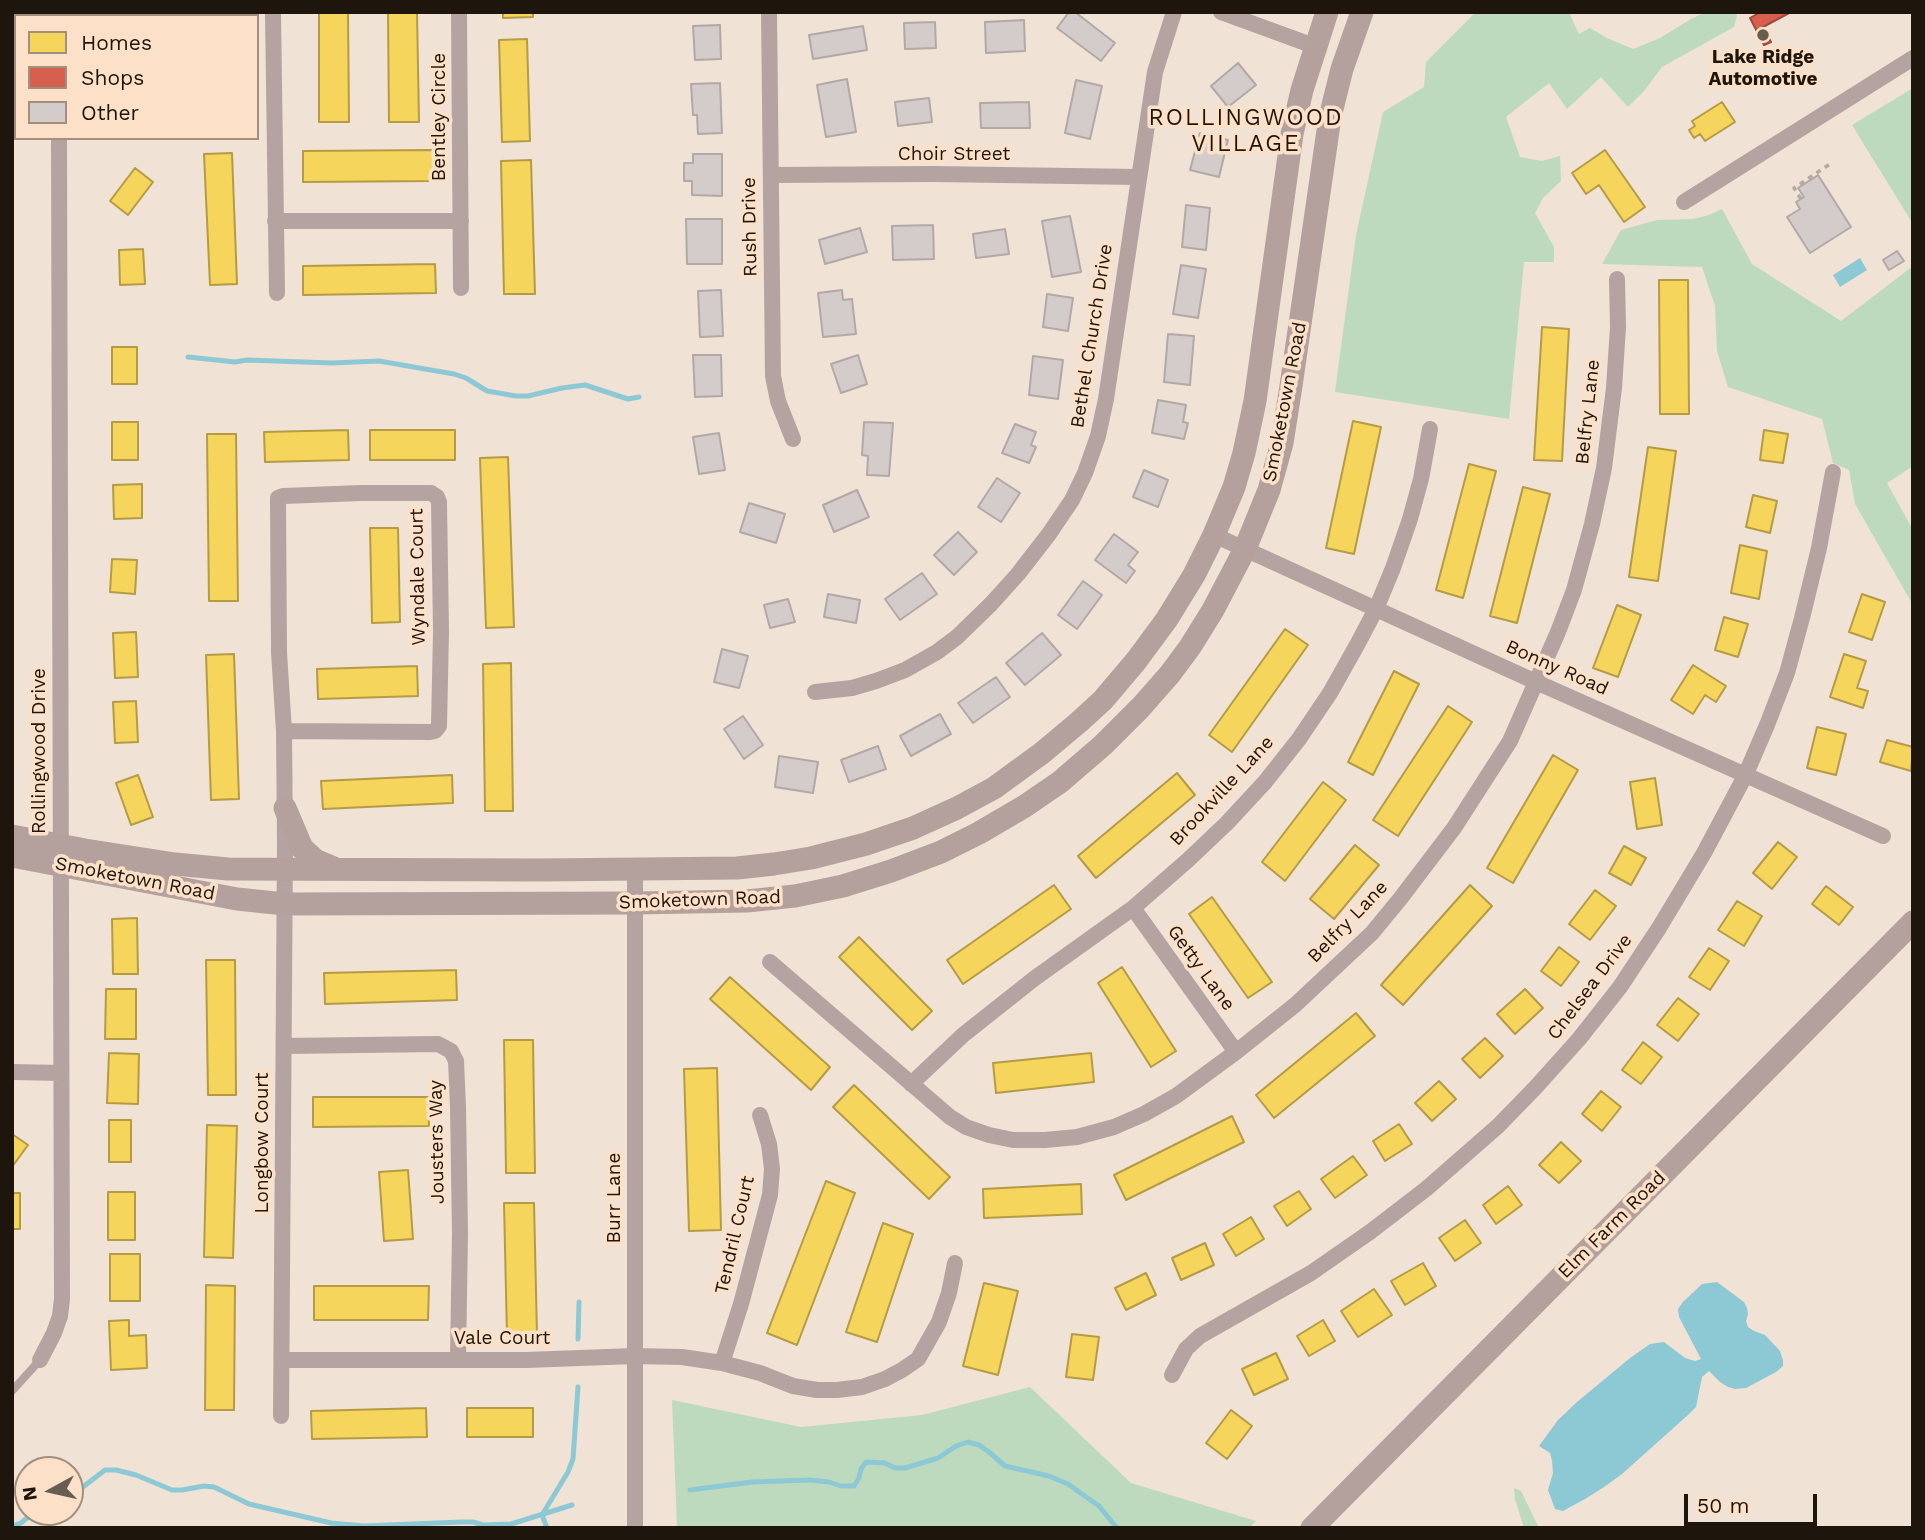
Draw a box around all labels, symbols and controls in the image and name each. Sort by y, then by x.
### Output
legend [14,14,259,140]
marker: Lake Ridge Automotive [1755,27,1771,43]
text: Homes [81,30,152,55]
place label: Lake Ridge Automotive [1709,46,1817,90]
street label: Bentley Circle [428,53,450,181]
text: Shops [81,65,144,90]
text: Other [81,100,139,125]
district label: ROLLINGWOOD VILLAGE [1150,104,1342,158]
street label: Choir Street [898,143,1010,165]
street label: Rush Drive [738,177,762,277]
street label: Bethel Church Drive [1066,242,1118,430]
street label: Smoketown Road [1258,320,1312,484]
street label: Belfry Lane [1571,358,1605,466]
street label: Wyndale Court [405,508,431,646]
street label: Bonny Road [1502,635,1612,701]
street label: Rollingwood Drive [28,668,50,834]
street label: Brookville Lane [1165,731,1279,851]
street label: Smoketown Road [53,852,217,906]
street label: Belfry Lane [1303,876,1393,968]
street label: Smoketown Road [619,886,781,914]
street label: Getty Lane [1162,921,1240,1015]
street label: Chelsea Drive [1543,929,1637,1045]
street label: Longbow Court [251,1072,273,1214]
street label: Jousters Way [425,1080,449,1204]
street label: Burr Lane [603,1153,625,1243]
street label: Elm Farm Road [1554,1167,1670,1283]
street label: Tendril Court [710,1174,760,1296]
street label: Vale Court [454,1327,550,1349]
north arrow [14,1456,84,1526]
scale bar [1687,1480,1820,1524]
text: N [17,1485,42,1502]
text: 50 m [1697,1493,1749,1518]

